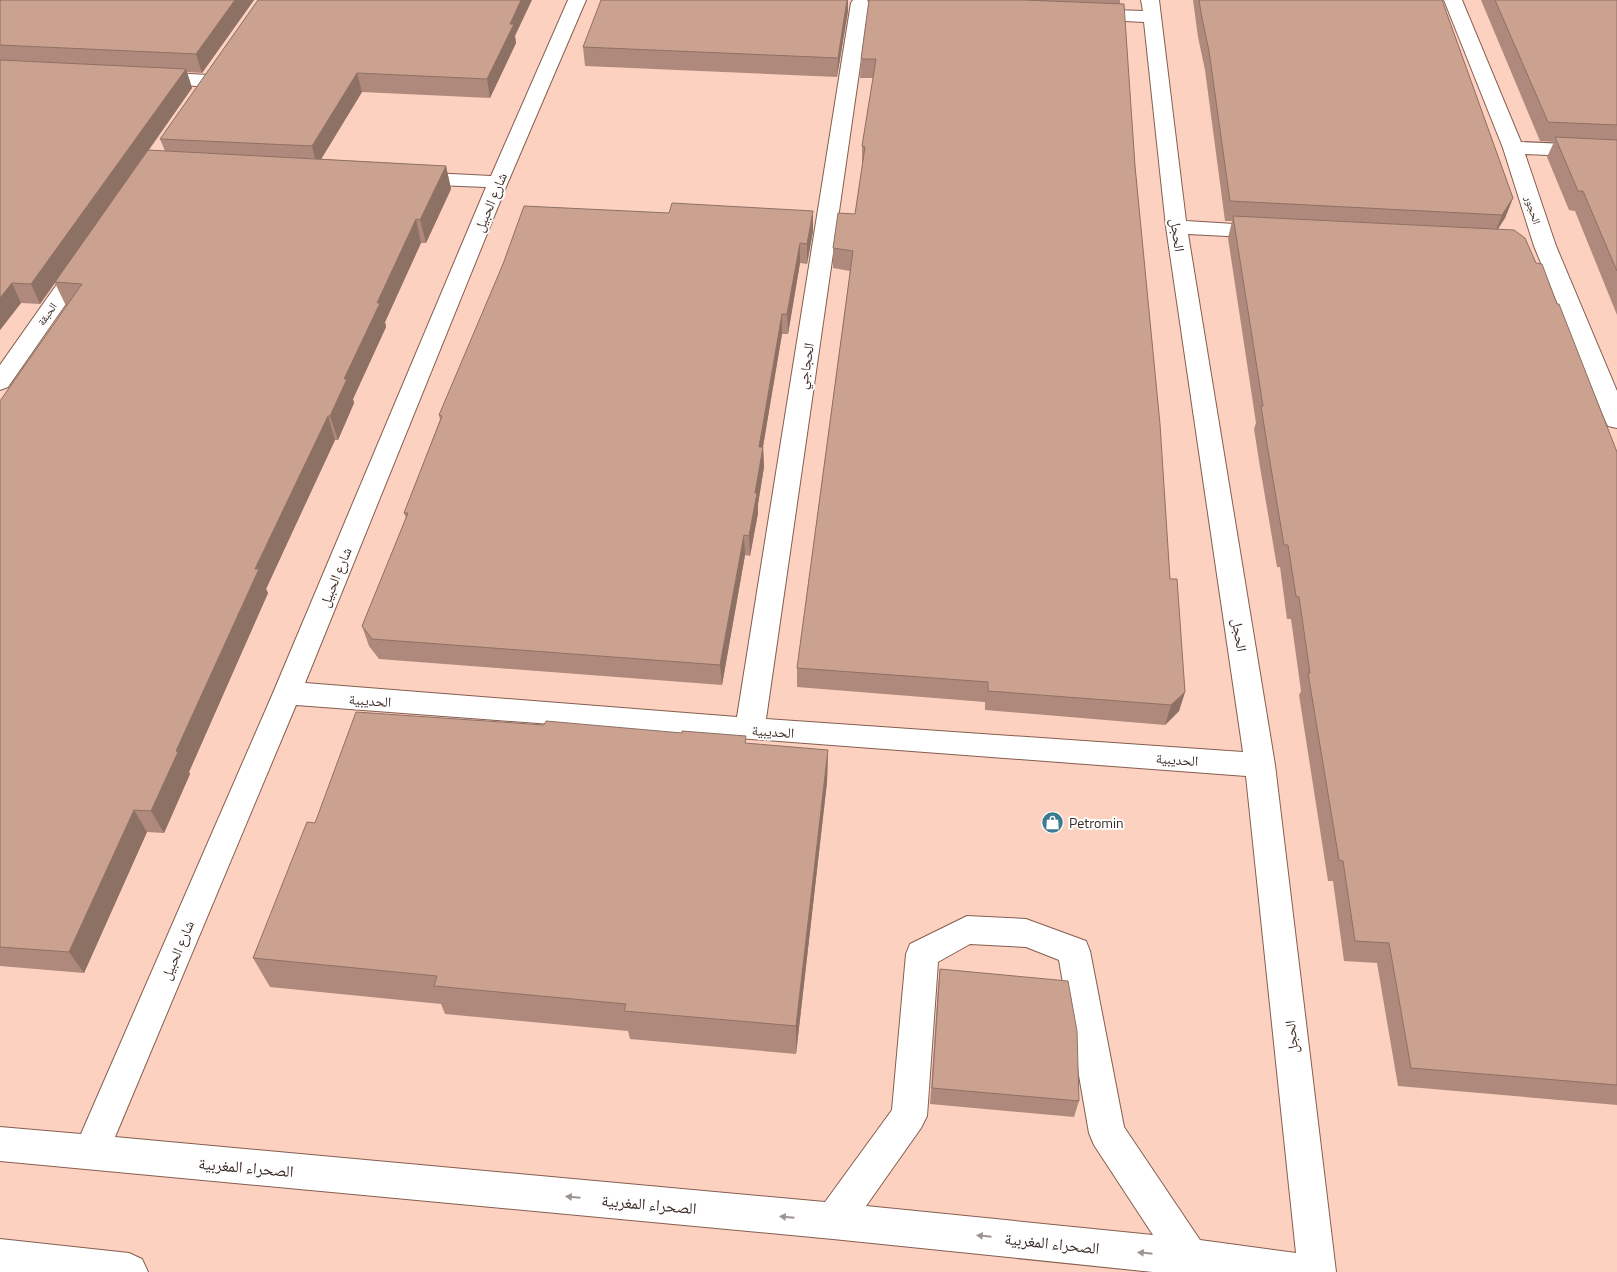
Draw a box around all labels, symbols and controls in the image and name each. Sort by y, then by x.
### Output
street label: شارع الحبيل [468,169,512,235]
street label: الحجور [1521,193,1545,226]
street label: الحجل [1165,217,1191,253]
street label: الحبقة [33,299,61,329]
street label: الحجاجي [791,341,821,391]
street label: شارع الحبيل [314,544,356,610]
street label: الحجل [1227,617,1253,653]
street label: الحديبية [348,688,392,712]
street label: الحديبية [751,719,795,743]
street label: الحديبية [1155,747,1199,771]
shop icon: Petromin [1041,810,1065,834]
place label: Petromin [1069,812,1124,833]
street label: شارع الحبيل [155,917,199,983]
street label: الحجل [1279,1019,1303,1055]
street label: الصحراء المغربية [197,1151,295,1183]
street label: الصحراء المغربية [600,1188,698,1220]
one-way arrow [565,1193,581,1201]
one-way arrow [779,1213,795,1221]
street label: الصحراء المغربية [1003,1226,1101,1260]
one-way arrow [975,1232,991,1240]
one-way arrow [1137,1249,1153,1257]

